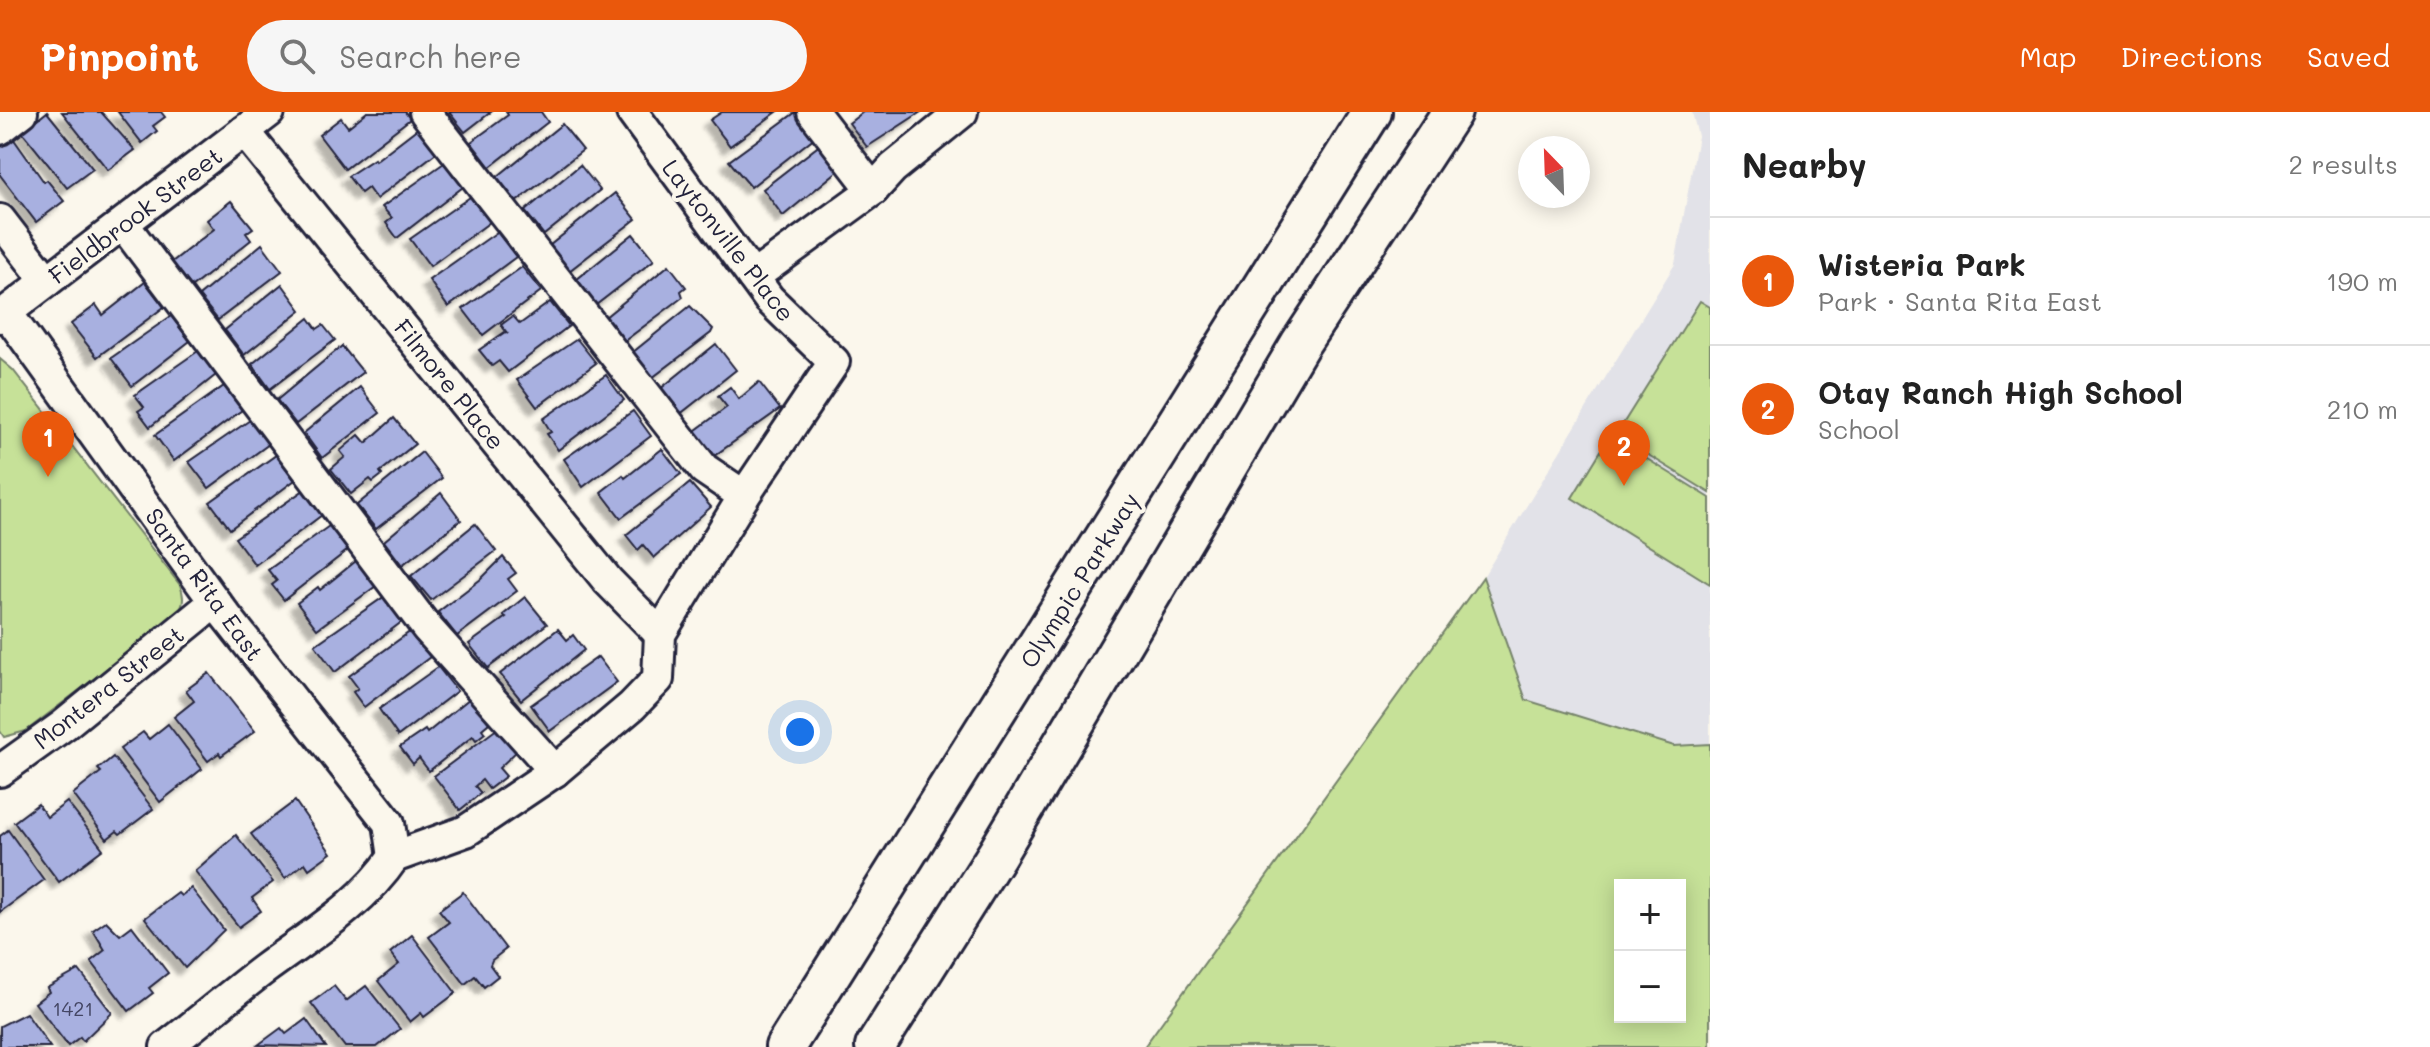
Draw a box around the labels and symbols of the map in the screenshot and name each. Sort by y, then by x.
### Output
north arrow [1518,136,1590,208]
street label: Fieldbrook Street [42,140,228,290]
street label: Laytonville Place [656,153,802,327]
street label: Filmore Place [388,312,512,456]
pin: 1 [22,411,74,477]
pin: 2 [1598,420,1650,486]
street label: Olympic Parkway [1013,486,1145,674]
street label: Santa Rita East [139,501,271,667]
street label: Montera Street [26,618,190,756]
your location [780,712,820,752]
house number: 1421 [53,995,93,1021]

